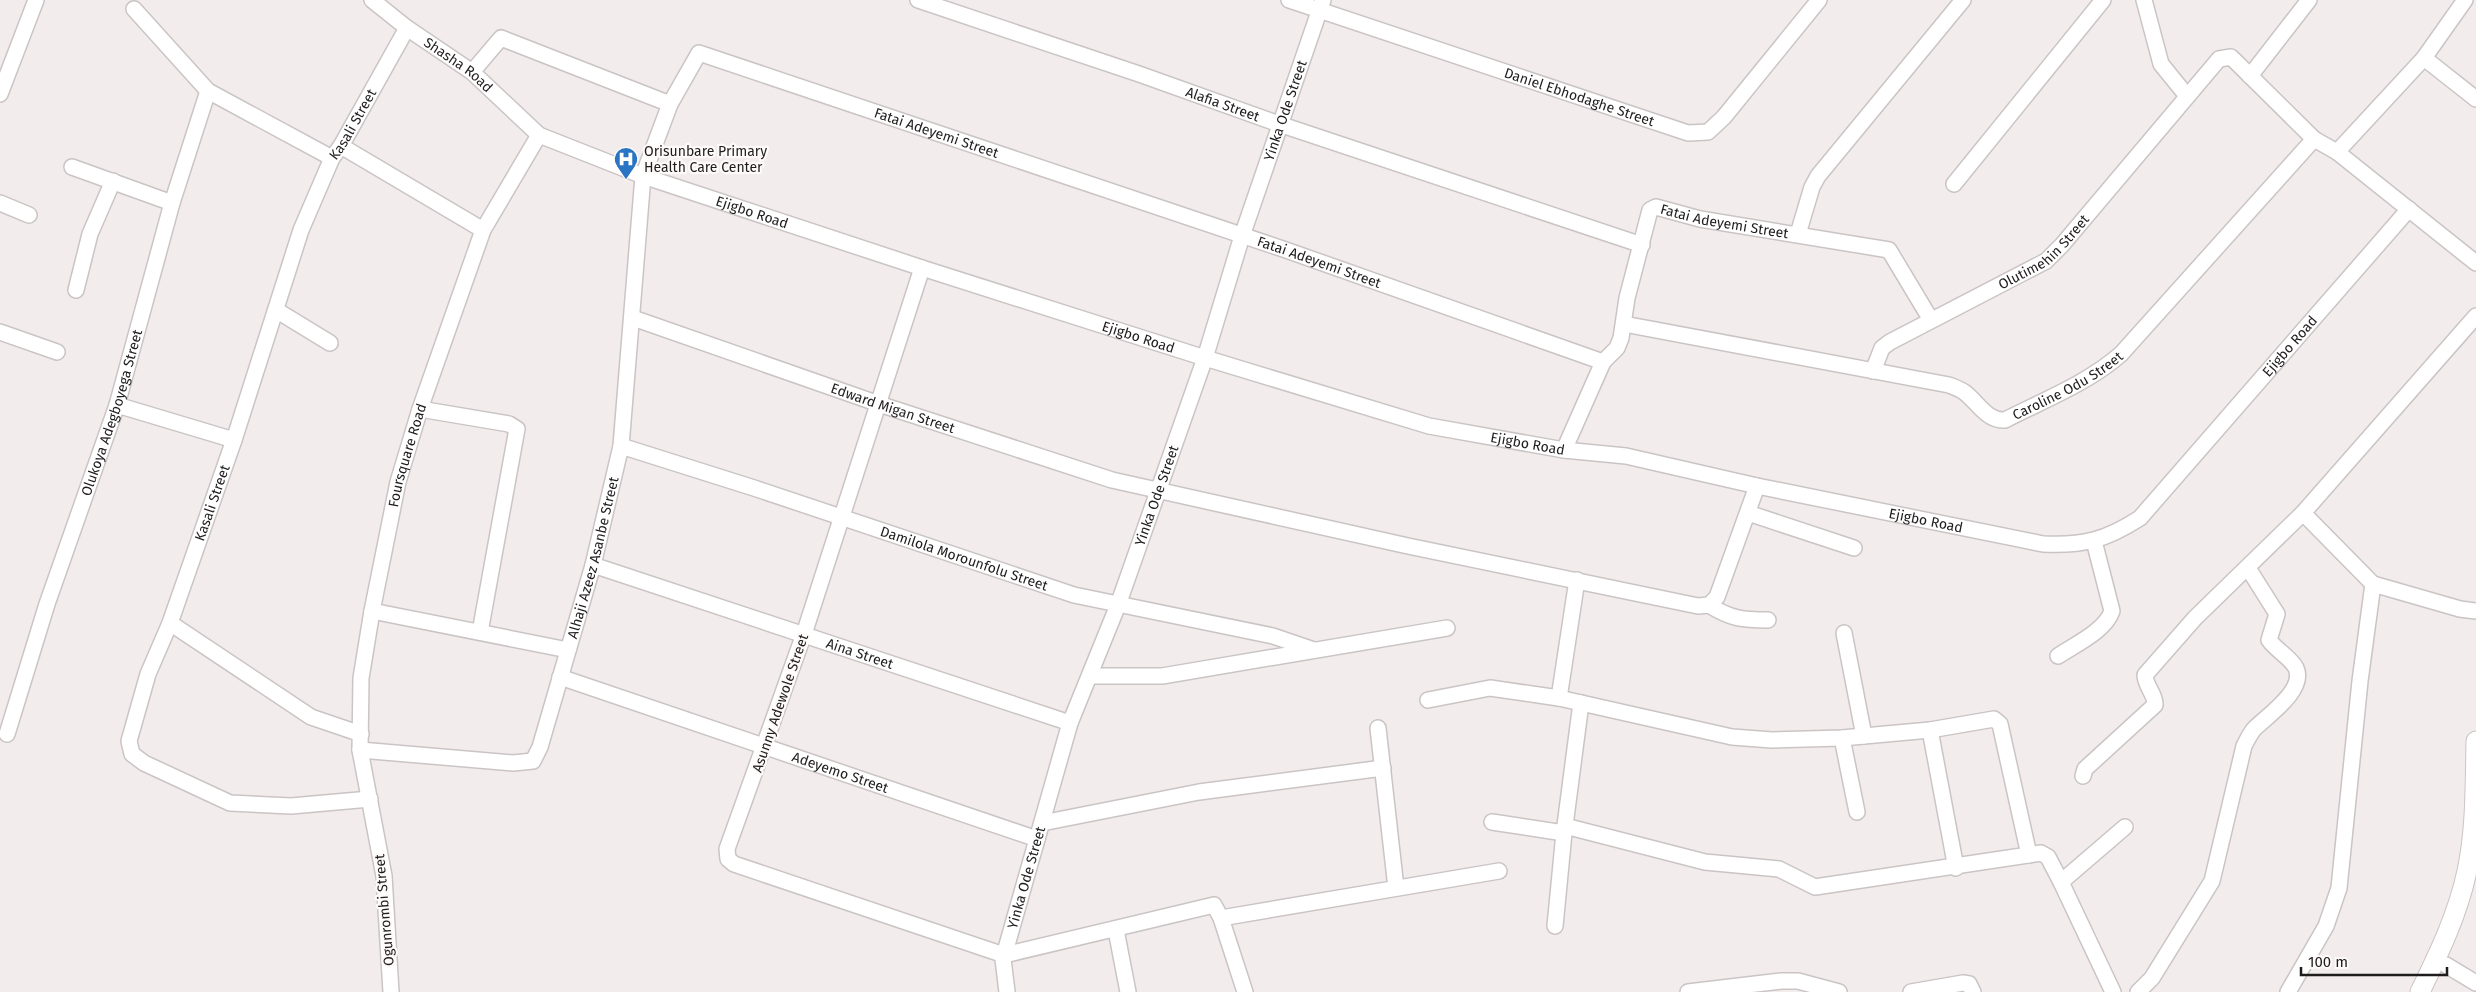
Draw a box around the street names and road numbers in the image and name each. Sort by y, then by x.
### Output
street label: Shasha Road [420,34,496,96]
street label: Yinka Ode Street [1260,57,1311,163]
street label: Daniel Ebhodaghe Street [1502,64,1657,130]
street label: Alafia Street [1183,83,1263,126]
street label: Kasali Street [326,85,381,163]
street label: Fatai Adeyemi Street [872,104,1002,162]
street label: Ejigbo Road [714,193,790,232]
street label: Fatai Adeyemi Street [1658,201,1791,243]
street label: Olutimehin Street [1995,211,2094,293]
street label: Fatai Adeyemi Street [1255,233,1384,292]
street label: Ejigbo Road [2259,312,2321,380]
street label: Ejigbo Road [1100,318,1177,357]
street label: Olukoya Adegboyega Street [78,327,146,498]
street label: Caroline Odu Street [2010,347,2127,424]
street label: Edward Migan Street [828,380,958,437]
street label: Foursquare Road [385,401,430,509]
street label: Ejigbo Road [1489,429,1566,459]
street label: Yinka Ode Street [1131,442,1183,548]
street label: Kasali Street [191,462,234,543]
street label: Alhaji Azeez Asanbe Street [564,474,623,641]
street label: Ejigbo Road [1887,505,1964,537]
street label: Damilola Morounfolu Street [878,523,1051,595]
street label: Asunny Adewole Street [749,631,812,775]
street label: Aina Street [824,635,896,673]
street label: Adeyemo Street [790,748,891,797]
street label: Yinka Ode Street [1004,824,1049,931]
street label: Ogunrombi Street [371,852,398,967]

